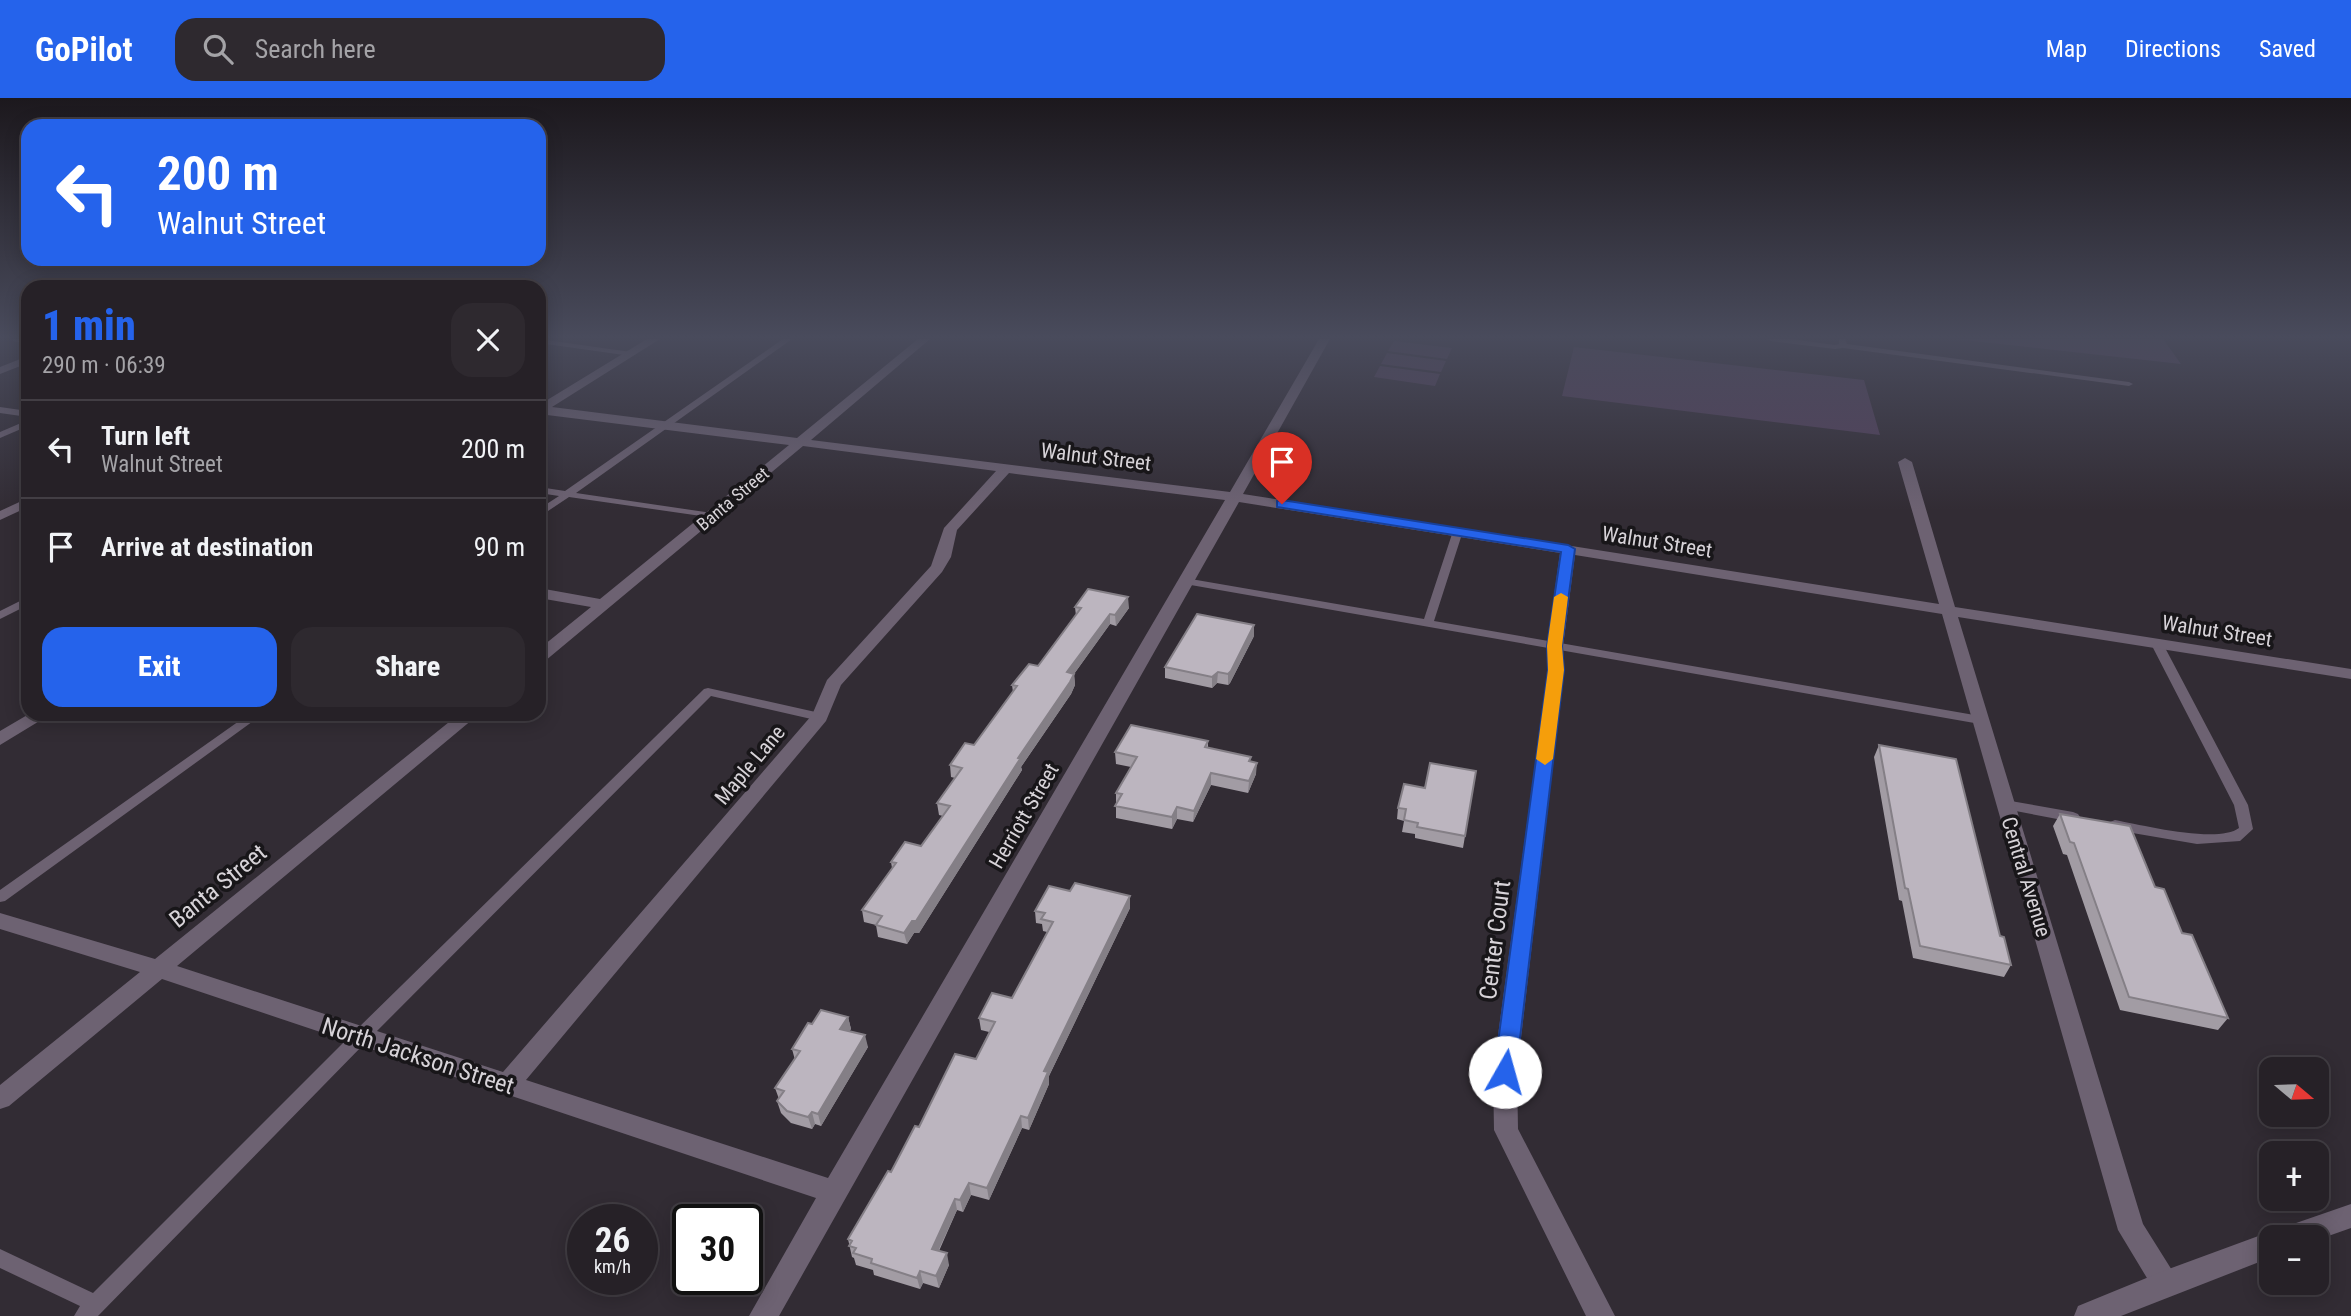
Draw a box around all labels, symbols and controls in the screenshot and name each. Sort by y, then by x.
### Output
search box [175,18,665,81]
text: GoPilot [35,30,133,69]
icon: search [199,30,237,68]
text: Search here [255,34,376,64]
text: Map [2046,35,2087,63]
text: Directions [2125,35,2221,63]
text: Saved [2259,35,2316,63]
text: 200 m [157,145,279,202]
icon: left [42,147,133,238]
text: Walnut Street [157,204,326,242]
text: 1 min [42,301,136,350]
button: close [451,303,525,377]
text: 290 m · 06:39 [42,352,166,379]
text: Turn left [101,421,190,451]
icon: left [42,430,80,468]
pin [1252,432,1312,504]
text: 200 m [461,434,525,464]
street label: Walnut Street [1039,438,1153,476]
icon: arrive [1263,443,1301,481]
text: Walnut Street [101,451,223,478]
street label: Banta Street [692,462,773,535]
street label: Walnut Street [1600,521,1714,563]
icon: arrive [42,528,80,566]
text: Arrive at destination [101,532,313,562]
text: 90 m [474,532,525,562]
street label: Walnut Street [2160,610,2274,652]
button: Exit [42,627,277,707]
button: Share [291,627,525,707]
street label: Maple Lane [710,720,790,809]
street label: Herriott Street [984,759,1064,873]
street label: Central Avenue [1996,814,2056,940]
street label: Banta Street [164,838,272,934]
street label: Center Court [1474,879,1516,1001]
street label: North Jackson Street [318,1012,518,1100]
position arrow [1468,1035,1542,1109]
north arrow [2259,1057,2329,1127]
map controls [2259,1057,2329,1295]
button: + [2259,1141,2329,1211]
speed limit sign: 30 [672,1204,763,1295]
text: 26 [595,1220,630,1261]
button: − [2259,1225,2329,1295]
text: km/h [594,1256,631,1277]

